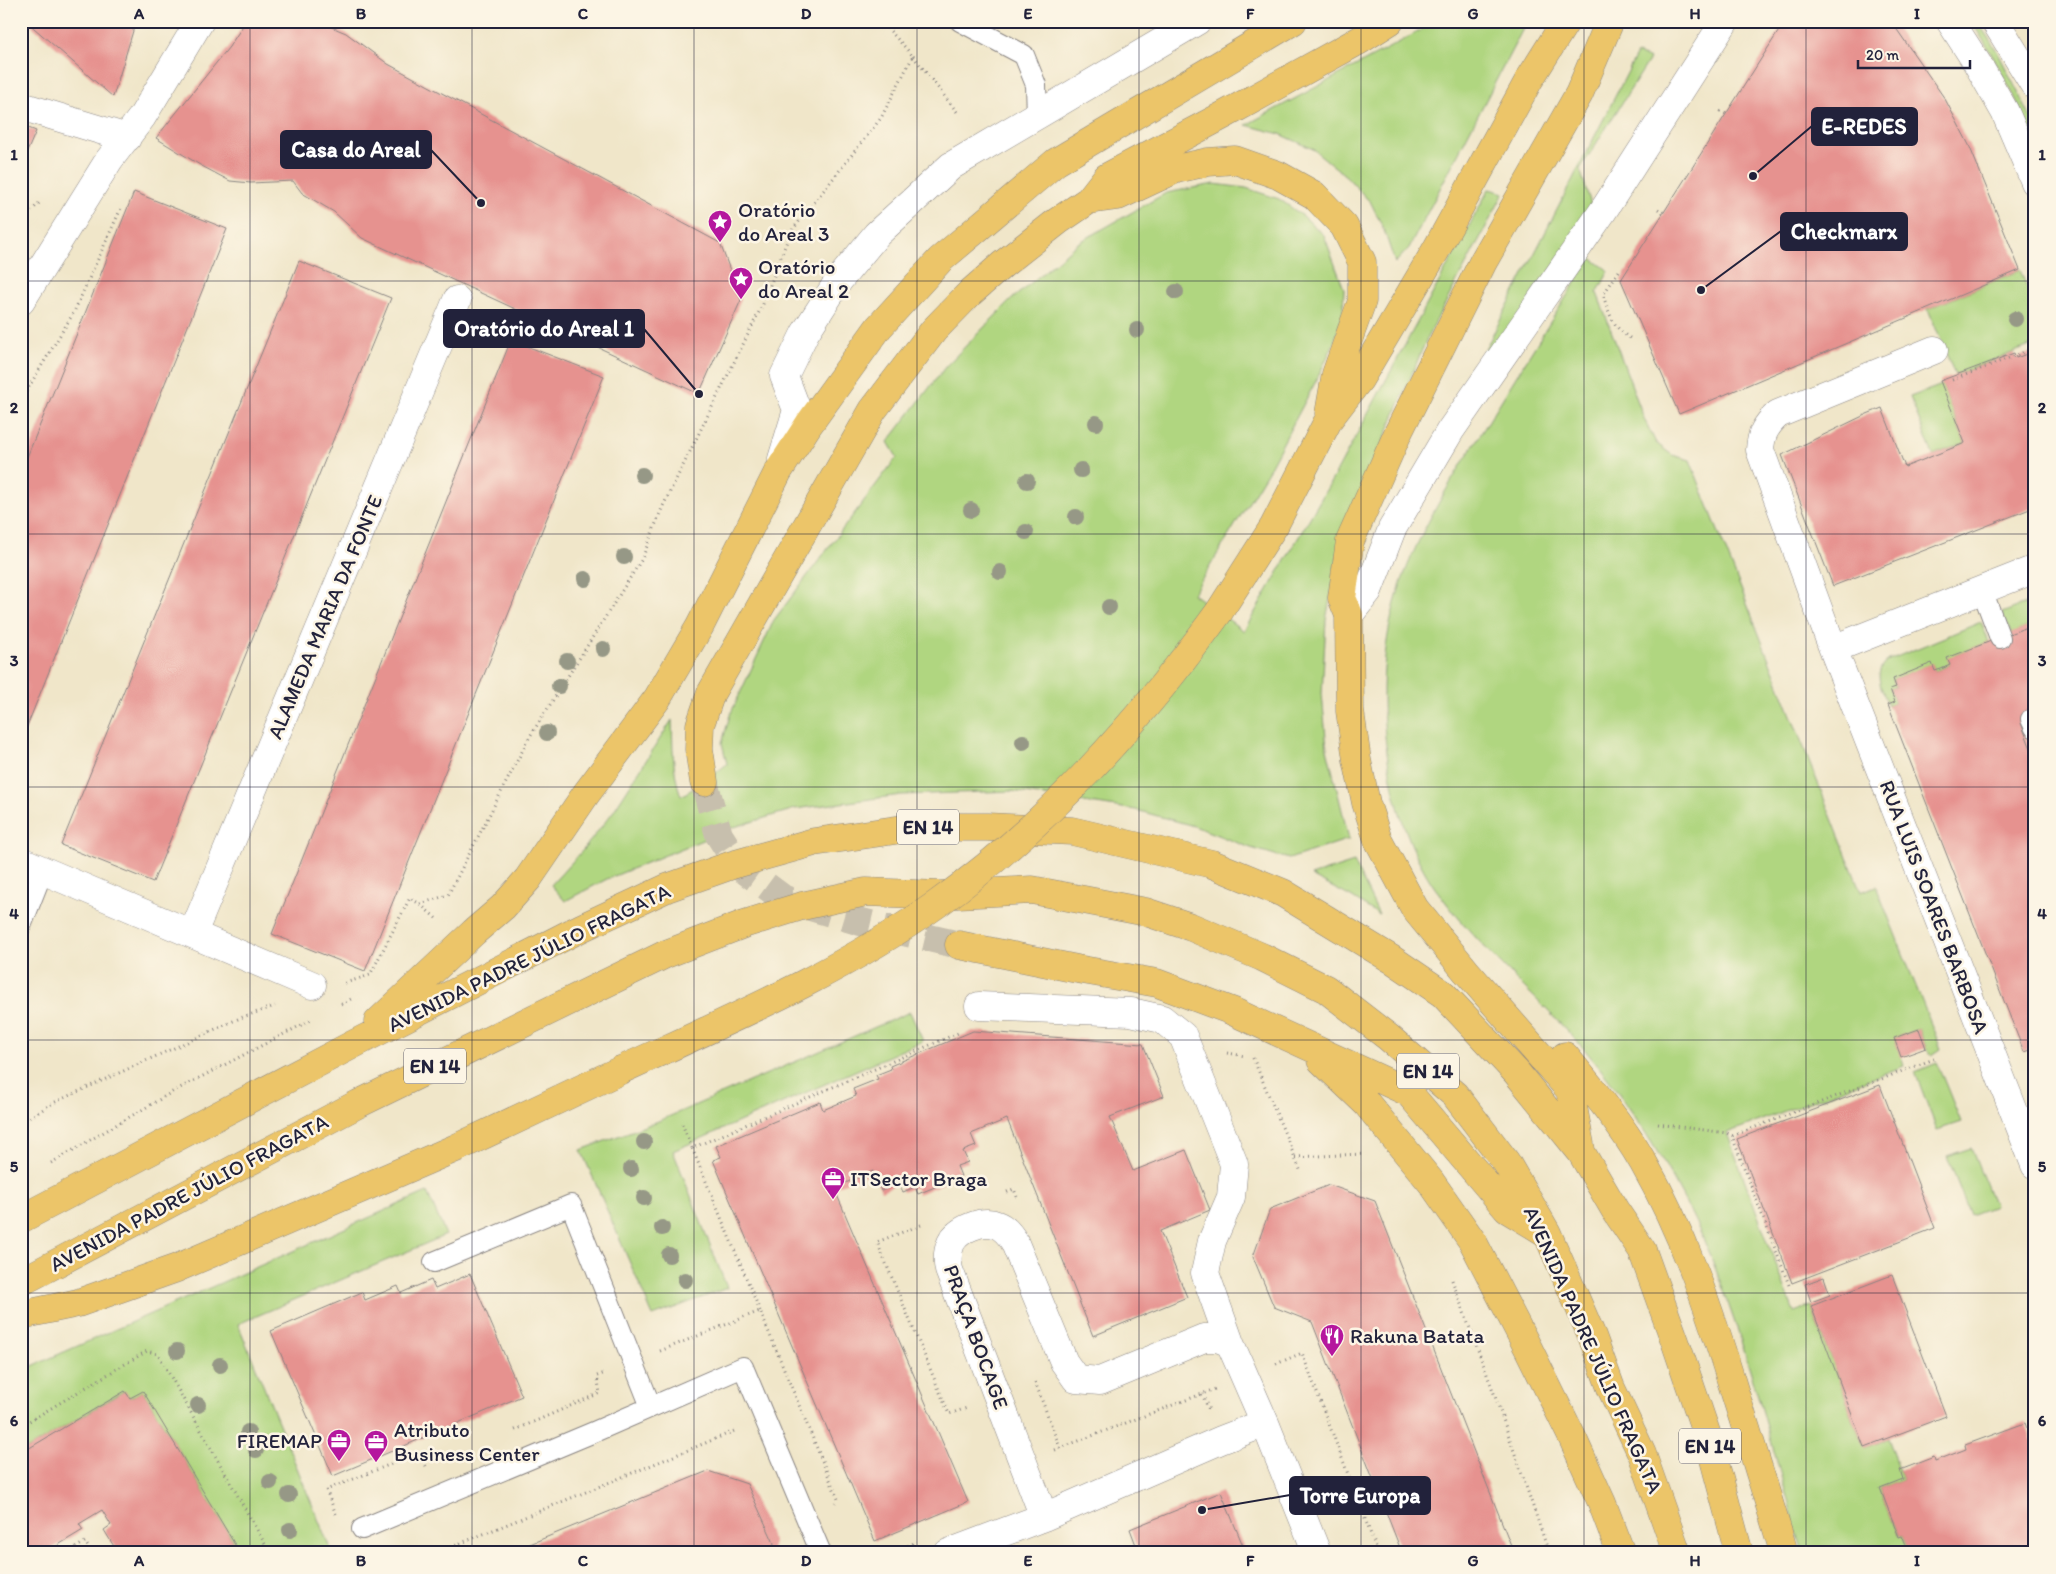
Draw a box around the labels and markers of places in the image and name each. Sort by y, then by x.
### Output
callout: E-REDES [1812,108,1917,145]
callout: Casa do Areal [281,131,431,168]
place label: Oratório do Areal 3 [738,197,829,246]
place icon: Oratório do Areal 3 [707,209,733,243]
callout: Checkmarx [1781,213,1907,250]
place label: Oratório do Areal 2 [758,254,849,303]
place icon: Oratório do Areal 2 [728,266,754,300]
callout: Oratório do Areal 1 [444,310,644,347]
office icon: ITSector Braga [820,1166,846,1200]
place label: ITSector Braga [850,1166,987,1191]
restaurant icon: Rakuna Batata [1319,1323,1345,1357]
place label: Rakuna Batata [1350,1323,1484,1348]
place label: Atributo Business Center [394,1417,540,1466]
place label: FIREMAP [237,1428,322,1453]
office icon: FIREMAP [326,1428,352,1462]
office icon: Atributo Business Center [363,1429,389,1463]
callout: Torre Europa [1290,1477,1430,1514]

